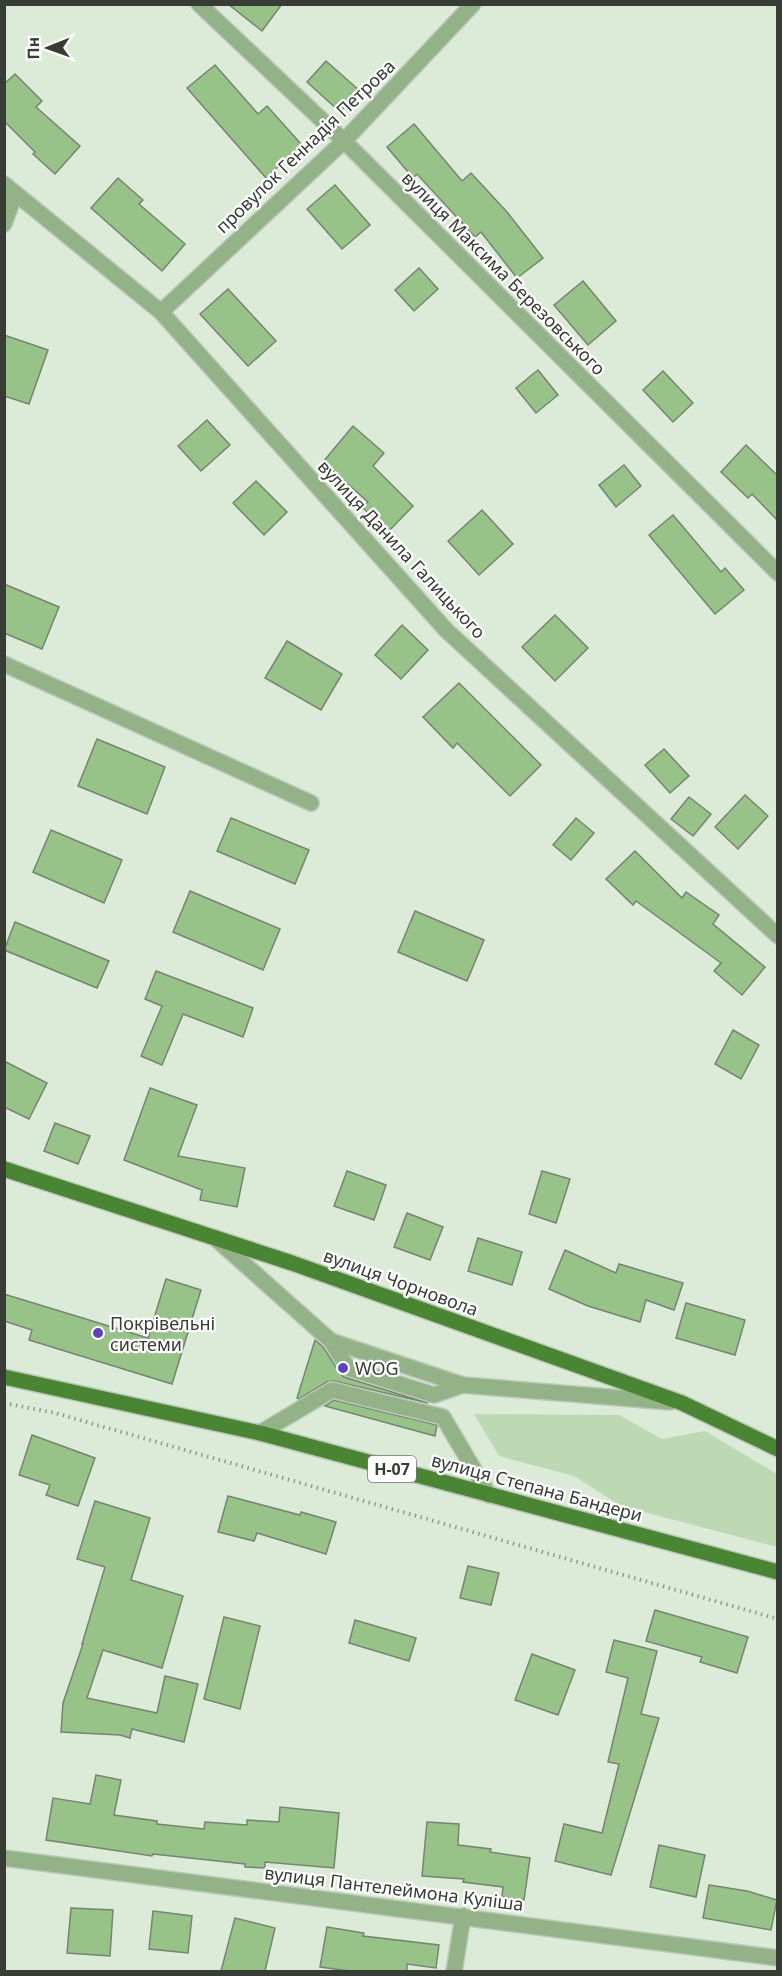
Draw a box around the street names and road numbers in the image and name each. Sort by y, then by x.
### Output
street label: провулок Геннадія Петрова [210,54,400,238]
street label: вулиця Максима Березовського [397,166,611,380]
street label: вулиця Данила Галицького [313,455,491,643]
street label: вулиця Чорновола [320,1243,482,1321]
street label: вулиця Степана Бандери [429,1447,645,1527]
road number: Н-07 [368,1456,416,1482]
street label: вулиця Пантелеймона Куліша [263,1860,525,1916]

